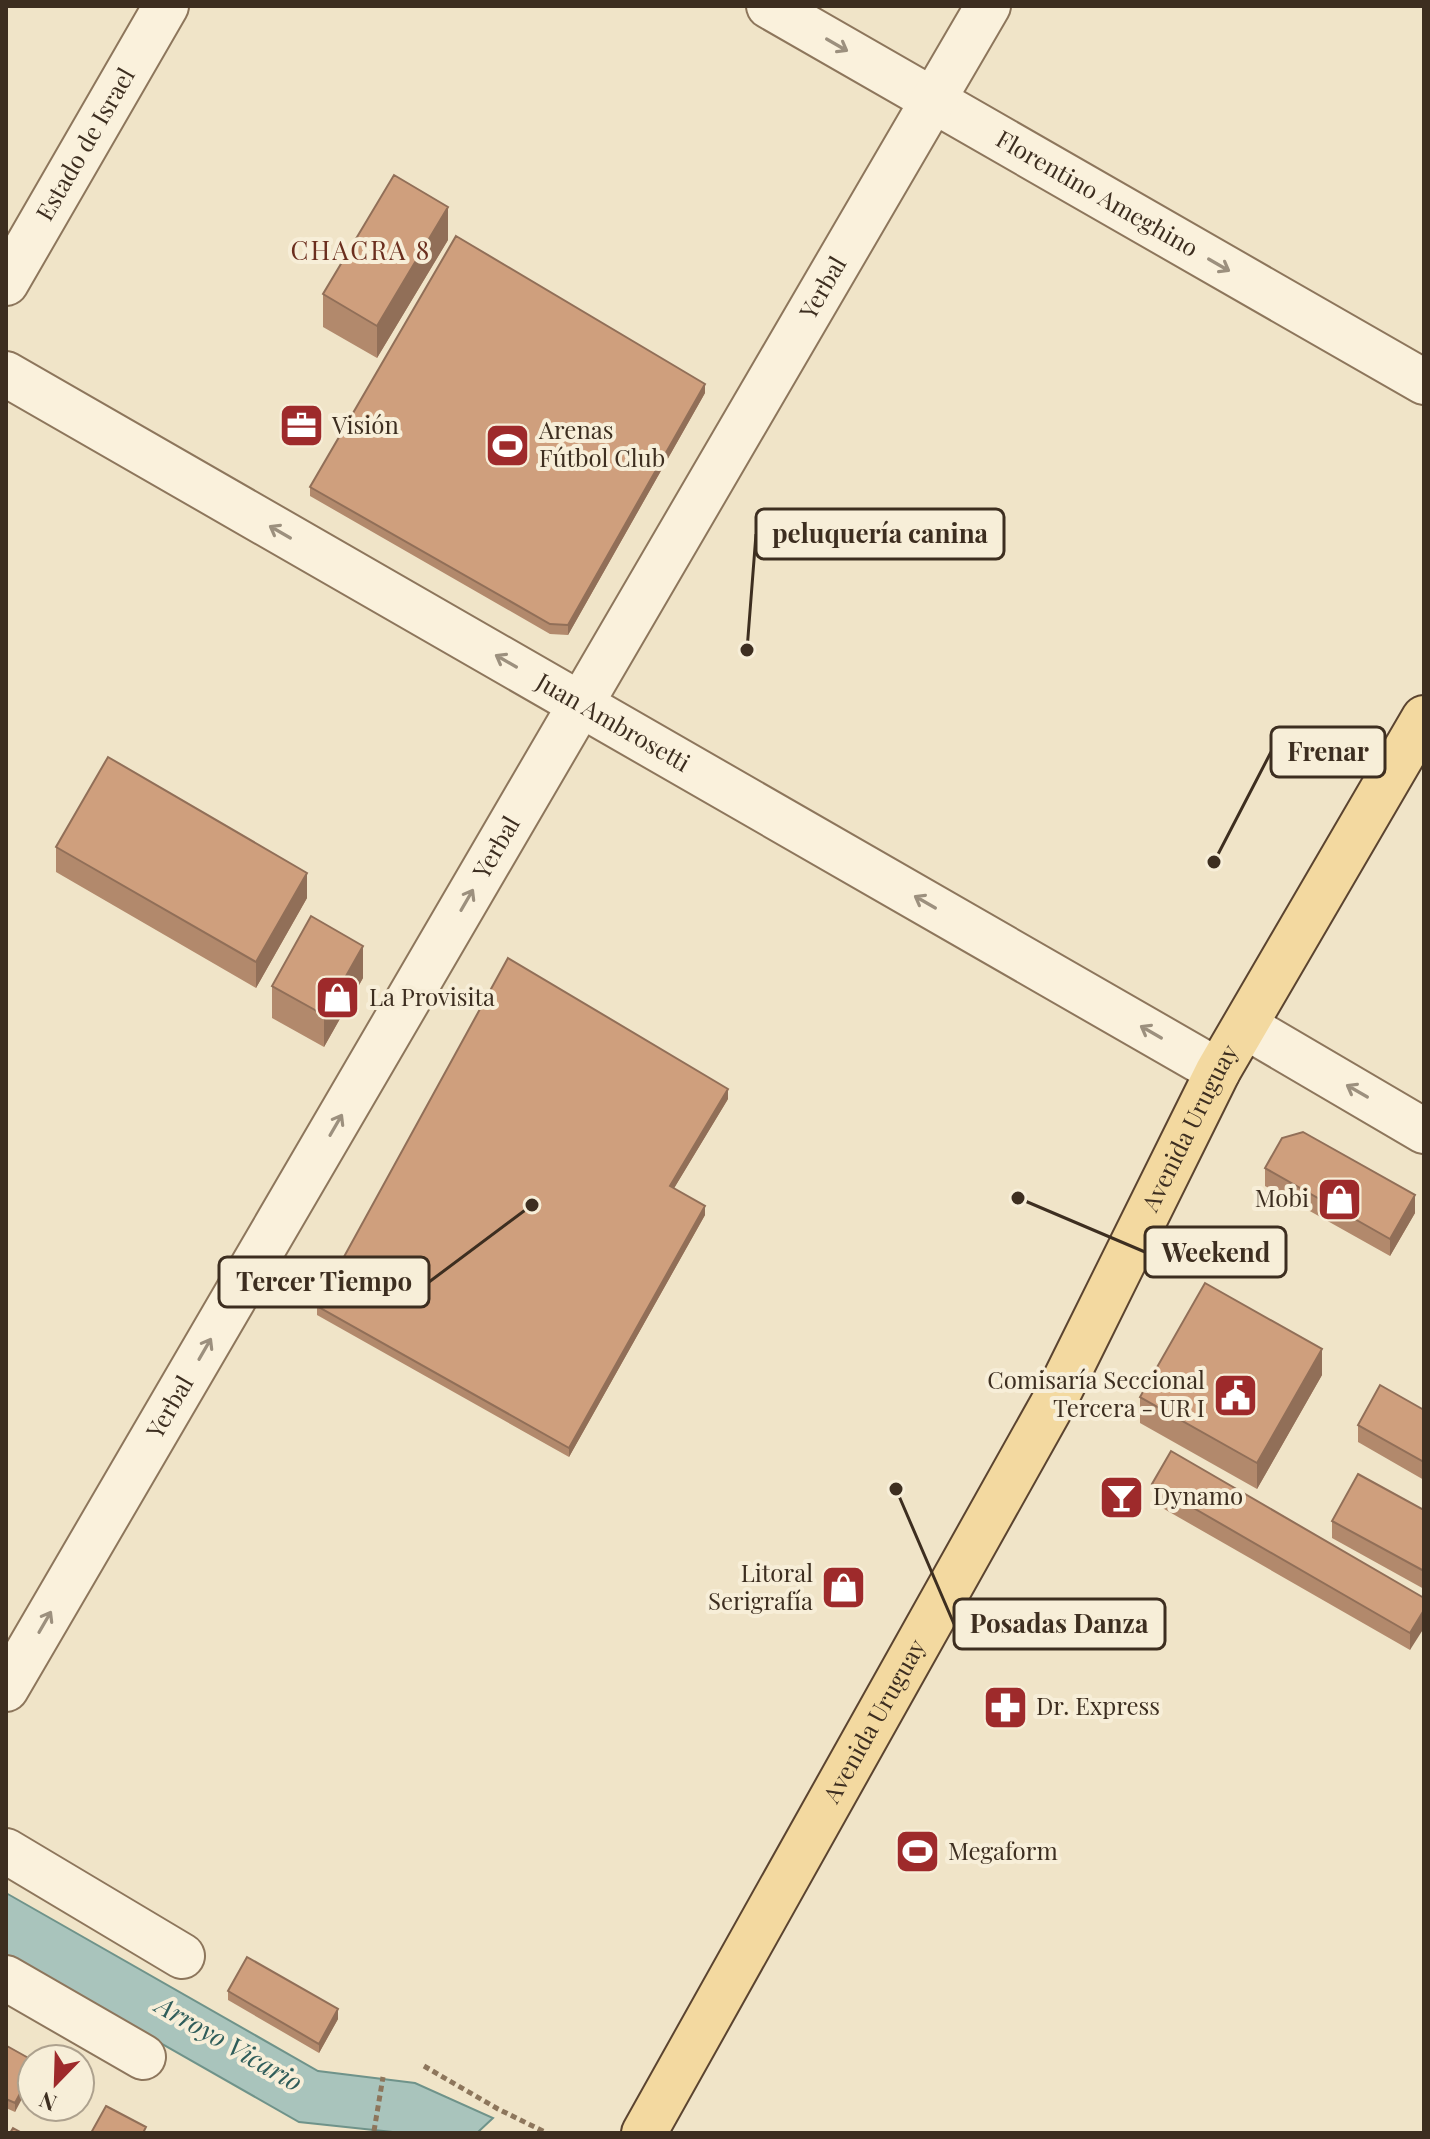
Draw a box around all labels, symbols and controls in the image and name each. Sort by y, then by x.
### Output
one-way arrow [825,37,848,53]
street label: Estado de Israel [28,61,141,226]
street label: Florentino Ameghino [991,122,1205,263]
district label: CHACRA 8 [291,232,431,267]
street label: Yerbal [790,250,853,325]
one-way arrow [1207,258,1231,273]
office icon: Visión [277,402,325,450]
place label: Visión [331,408,399,440]
place label: Arenas Fútbol Club [538,413,665,473]
sports icon: Arenas Fútbol Club [484,421,532,469]
callout: peluquería canina [756,509,1004,559]
text: peluquería canina [772,515,989,550]
one-way arrow [269,524,292,540]
one-way arrow [495,653,518,669]
street label: Juan Ambrosetti [530,664,696,778]
callout: Frenar [1271,727,1385,777]
text: Frenar [1287,733,1369,768]
street label: Yerbal [464,809,526,885]
one-way arrow [459,889,475,912]
one-way arrow [914,894,938,909]
shop icon: La Provisita [314,974,362,1022]
place label: La Provisita [369,980,495,1012]
one-way arrow [1140,1024,1163,1040]
street label: Avenida Uruguay [1133,1038,1244,1217]
one-way arrow [1346,1083,1369,1099]
one-way arrow [328,1114,344,1137]
shop icon: Mobi [1316,1175,1364,1223]
place label: Mobi [1255,1181,1309,1213]
callout: Weekend [1145,1227,1286,1277]
text: Weekend [1161,1234,1271,1269]
callout: Tercer Tiempo [219,1257,429,1307]
text: Tercer Tiempo [236,1263,412,1298]
one-way arrow [197,1338,213,1361]
place label: Comisaría Seccional Tercera - UR I [987,1363,1205,1423]
street label: Yerbal [137,1369,199,1444]
public building icon: Comisaría Seccional Tercera - UR I [1212,1371,1260,1419]
bar icon: Dynamo [1098,1473,1146,1521]
place label: Dynamo [1153,1479,1243,1511]
place label: Litoral Serigrafía [708,1556,813,1616]
shop icon: Litoral Serigrafía [820,1564,868,1612]
callout: Posadas Danza [954,1599,1165,1649]
text: Posadas Danza [970,1605,1149,1640]
one-way arrow [37,1611,53,1634]
street label: Avenida Uruguay [814,1633,932,1809]
pharmacy icon: Dr. Express [981,1683,1029,1731]
place label: Dr. Express [1036,1689,1160,1721]
sports icon: Megaform [893,1828,941,1876]
place label: Megaform [948,1834,1058,1866]
water label: Arroyo Vicario [148,1985,309,2099]
north arrow [16,2043,96,2123]
text: N [35,2085,61,2119]

